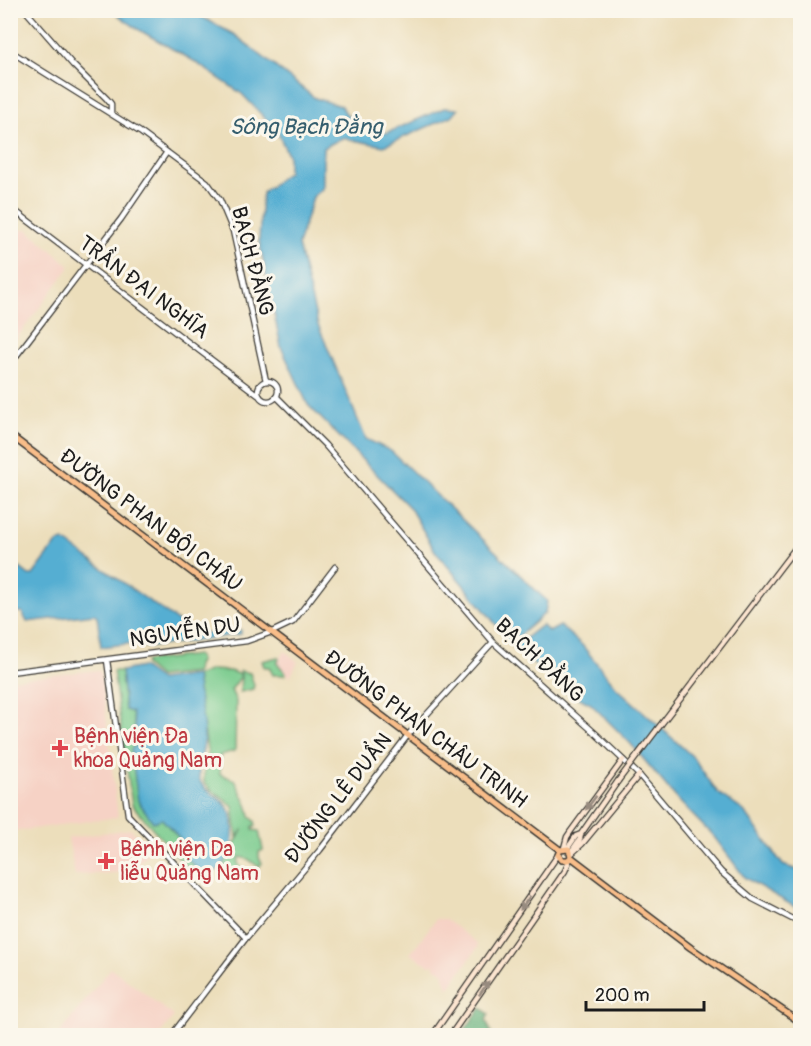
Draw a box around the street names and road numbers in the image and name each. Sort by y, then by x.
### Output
street label: BẠCH ĐẰNG [225,203,283,319]
street label: TRẦN ĐẠI NGHĨA [73,227,216,345]
street label: ĐƯỜNG PHAN BỘI CHÂU [54,442,248,598]
street label: NGUYỄN DU [127,607,242,654]
street label: BẠCH ĐẰNG [490,610,592,708]
street label: ĐƯỜNG PHAN CHÂU TRINH [319,644,533,815]
street label: ĐƯỜNG LÊ DUẨN [277,726,398,869]

